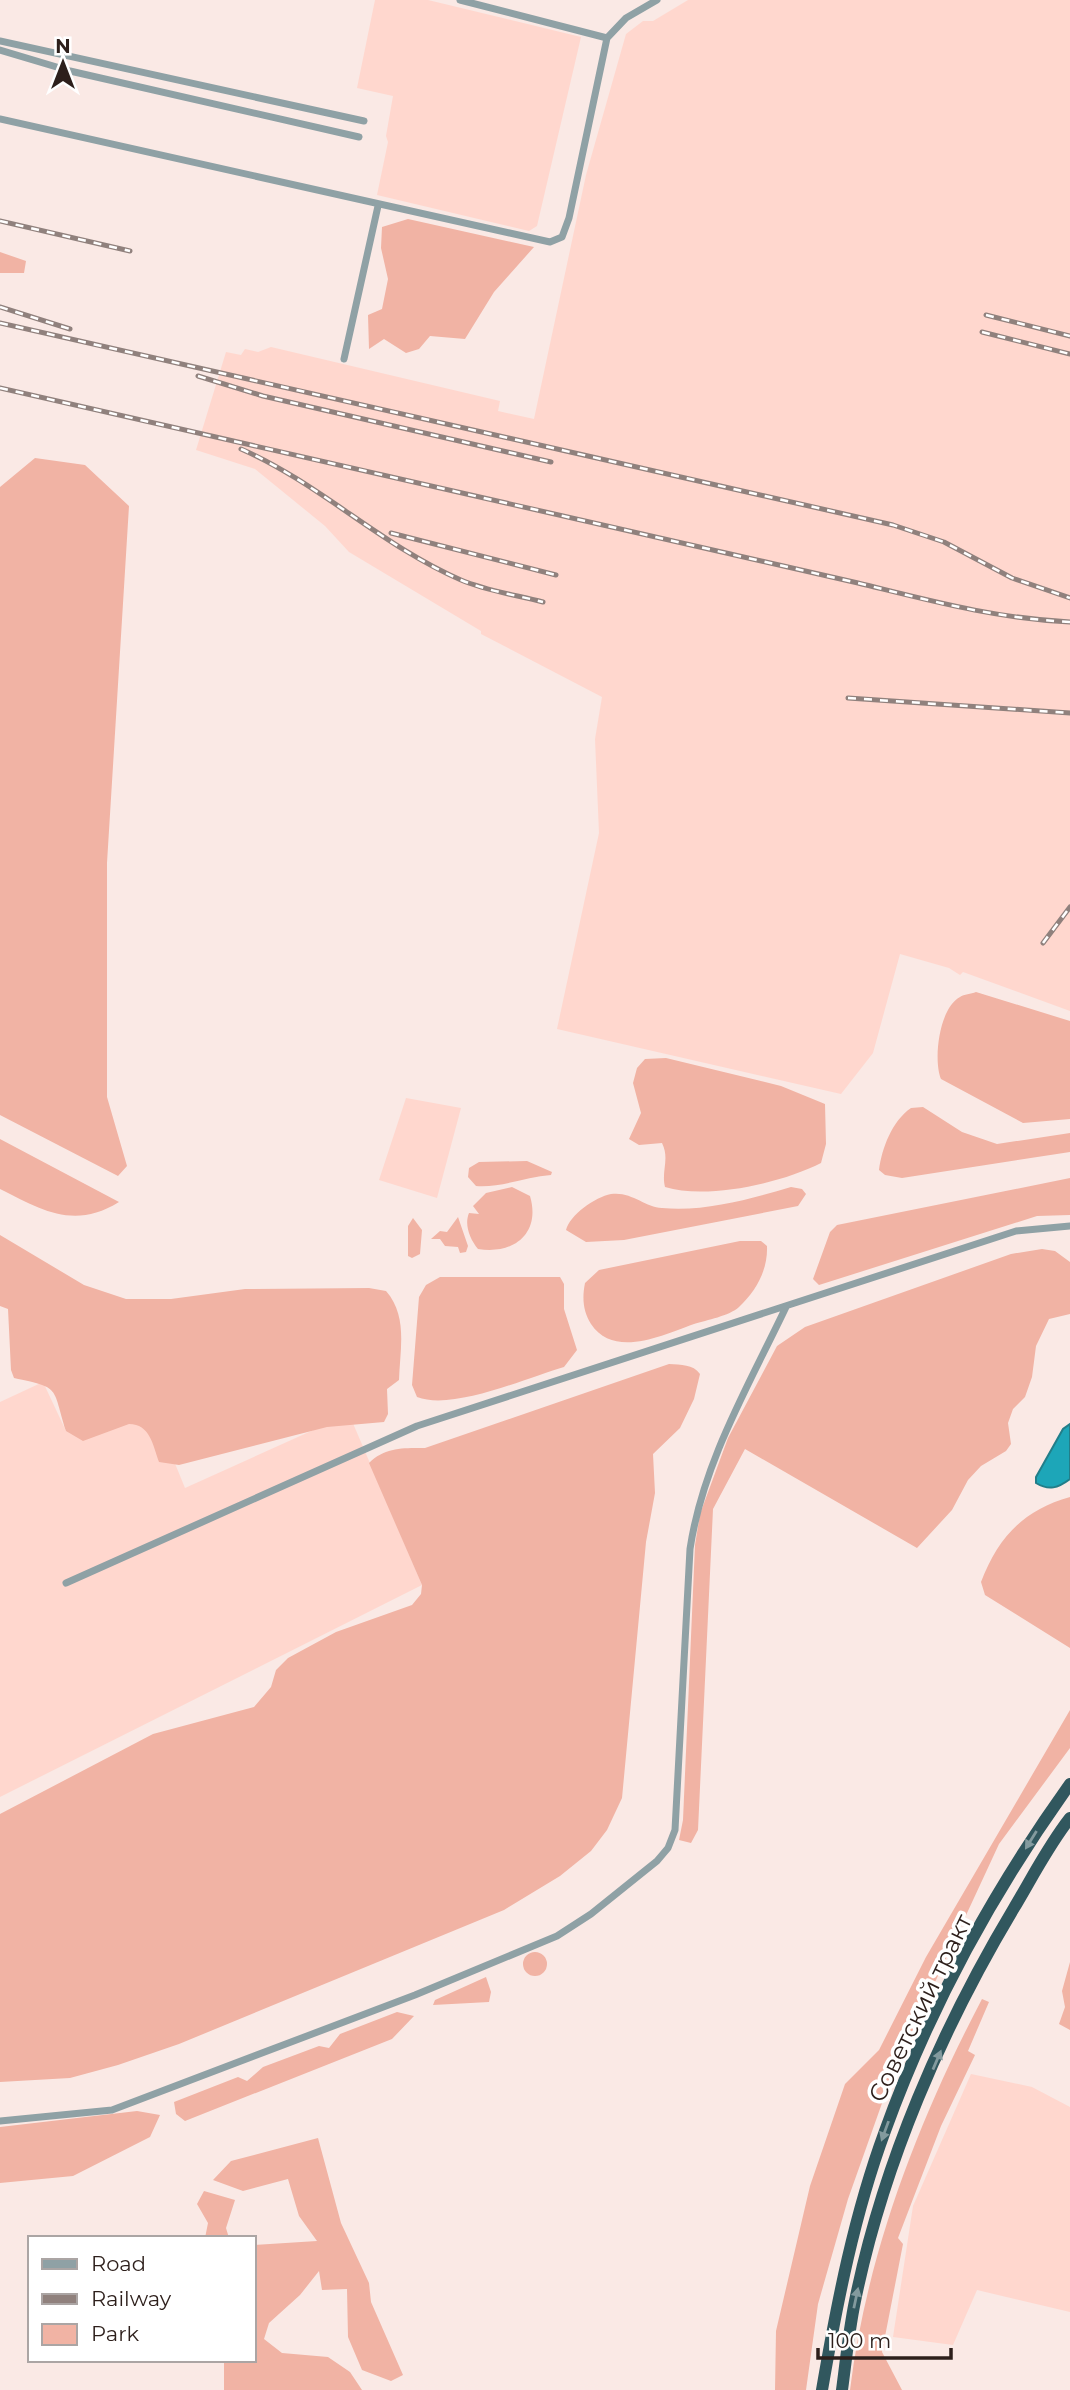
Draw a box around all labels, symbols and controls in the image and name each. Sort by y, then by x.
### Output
north arrow [28,28,98,98]
text: N [55,35,71,58]
one-way arrow [1025,1831,1038,1850]
street label: Советский тракт [862,1909,978,2107]
one-way arrow [931,2049,942,2070]
one-way arrow [880,2120,891,2141]
legend [28,2236,256,2362]
text: Road [91,2251,146,2276]
text: Railway [91,2286,172,2311]
one-way arrow [851,2287,862,2309]
scale bar [818,2316,951,2360]
text: Park [91,2321,139,2346]
text: 100 m [828,2328,891,2353]

